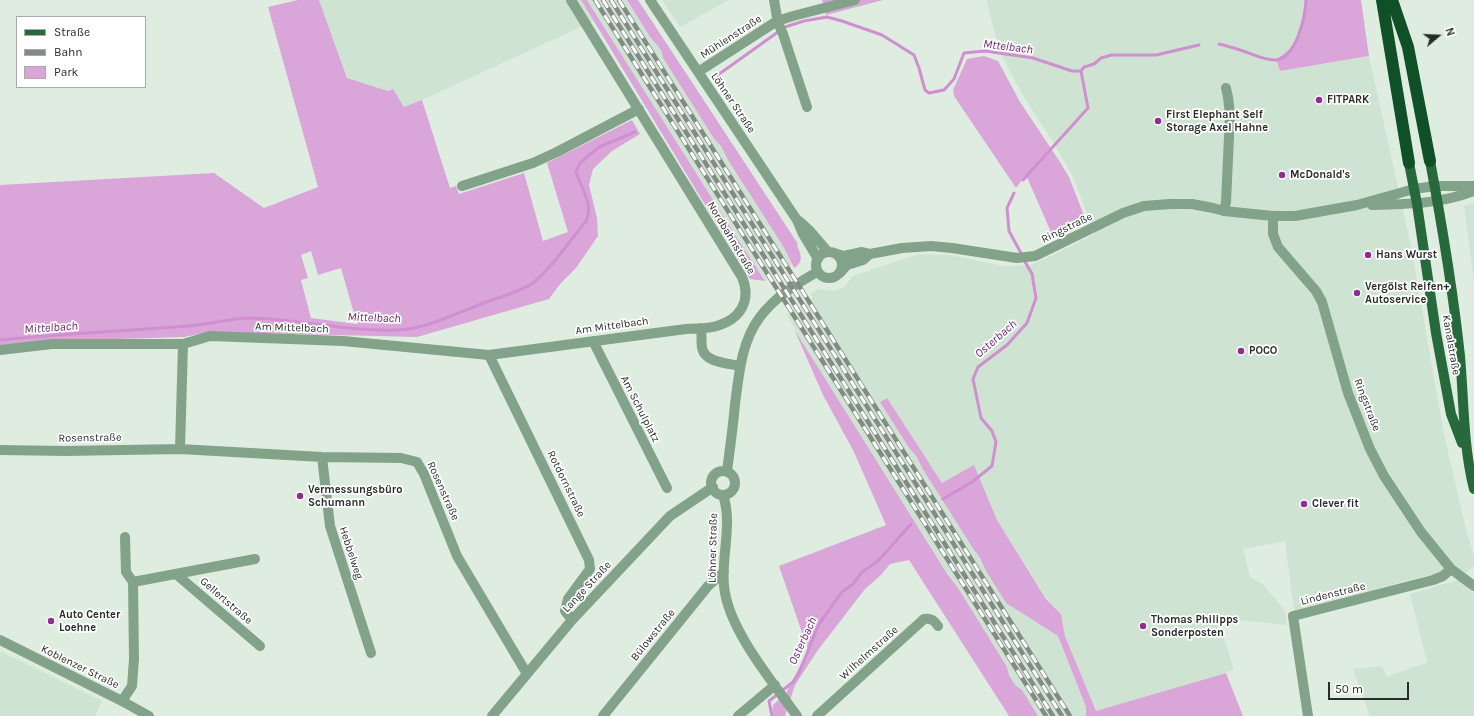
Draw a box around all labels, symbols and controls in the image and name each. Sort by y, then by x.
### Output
street label: Mühlenstraße [698,12,764,62]
legend [16,16,146,88]
north arrow [1418,16,1458,56]
text: Straße [54,25,90,39]
text: N [1442,26,1457,38]
water label: Mttelbach [982,37,1034,57]
text: Bahn [54,45,83,59]
text: Park [54,65,78,79]
street label: Löhner Straße [708,70,758,136]
place label: FITPARK [1327,93,1369,107]
marker: FITPARK [1314,95,1324,105]
place label: First Elephant Self Storage Axel Hahne [1166,108,1268,134]
marker: First Elephant Self Storage Axel Hahne [1153,116,1163,126]
place label: McDonald's [1290,168,1350,182]
marker: McDonald's [1277,170,1287,180]
street label: Nordbahnstraße [704,199,758,277]
street label: Ringstraße [1039,210,1095,246]
place label: Hans Wurst [1376,248,1437,262]
marker: Hans Wurst [1363,250,1373,260]
place label: Vergölst Reifen+ Autoservice [1365,280,1449,306]
marker: Vergölst Reifen+ Autoservice [1352,288,1362,298]
water label: Mittelbach [347,310,401,326]
street label: Am Mittelbach [575,314,649,338]
street label: Kanalstraße [1439,314,1463,376]
water label: Osterbach [972,317,1020,361]
water label: Mittelbach [24,319,78,337]
street label: Am Mittelbach [255,320,329,336]
place label: POCO [1249,344,1277,358]
marker: POCO [1236,346,1246,356]
street label: Am Schulplatz [618,374,662,444]
street label: Ringstraße [1351,377,1383,433]
street label: Rosenstraße [58,431,122,445]
street label: Rotdornstraße [544,449,588,519]
street label: Rosenstraße [424,459,462,523]
place label: Vermessungsbüro Schumann [308,483,402,509]
marker: Vermessungsbüro Schumann [295,491,305,501]
place label: Clever fit [1312,497,1359,511]
marker: Clever fit [1299,499,1309,509]
street label: Löhner Straße [706,513,720,583]
street label: Hebbelweg [336,525,366,581]
street label: Lange Straße [560,559,614,615]
street label: Gellertstraße [197,575,255,627]
street label: Lindenstraße [1299,580,1367,608]
street label: Bülowstraße [628,606,678,664]
place label: Auto Center Loehne [59,608,120,634]
place label: Thomas Philipps Sonderposten [1151,613,1238,639]
water label: Osterbach [786,615,820,667]
marker: Auto Center Loehne [46,616,56,626]
marker: Thomas Philipps Sonderposten [1138,621,1148,631]
street label: Wilhelmstraße [837,623,901,683]
street label: Koblenzer Straße [39,642,121,692]
scale bar [1330,674,1411,700]
text: 50 m [1335,682,1363,696]

